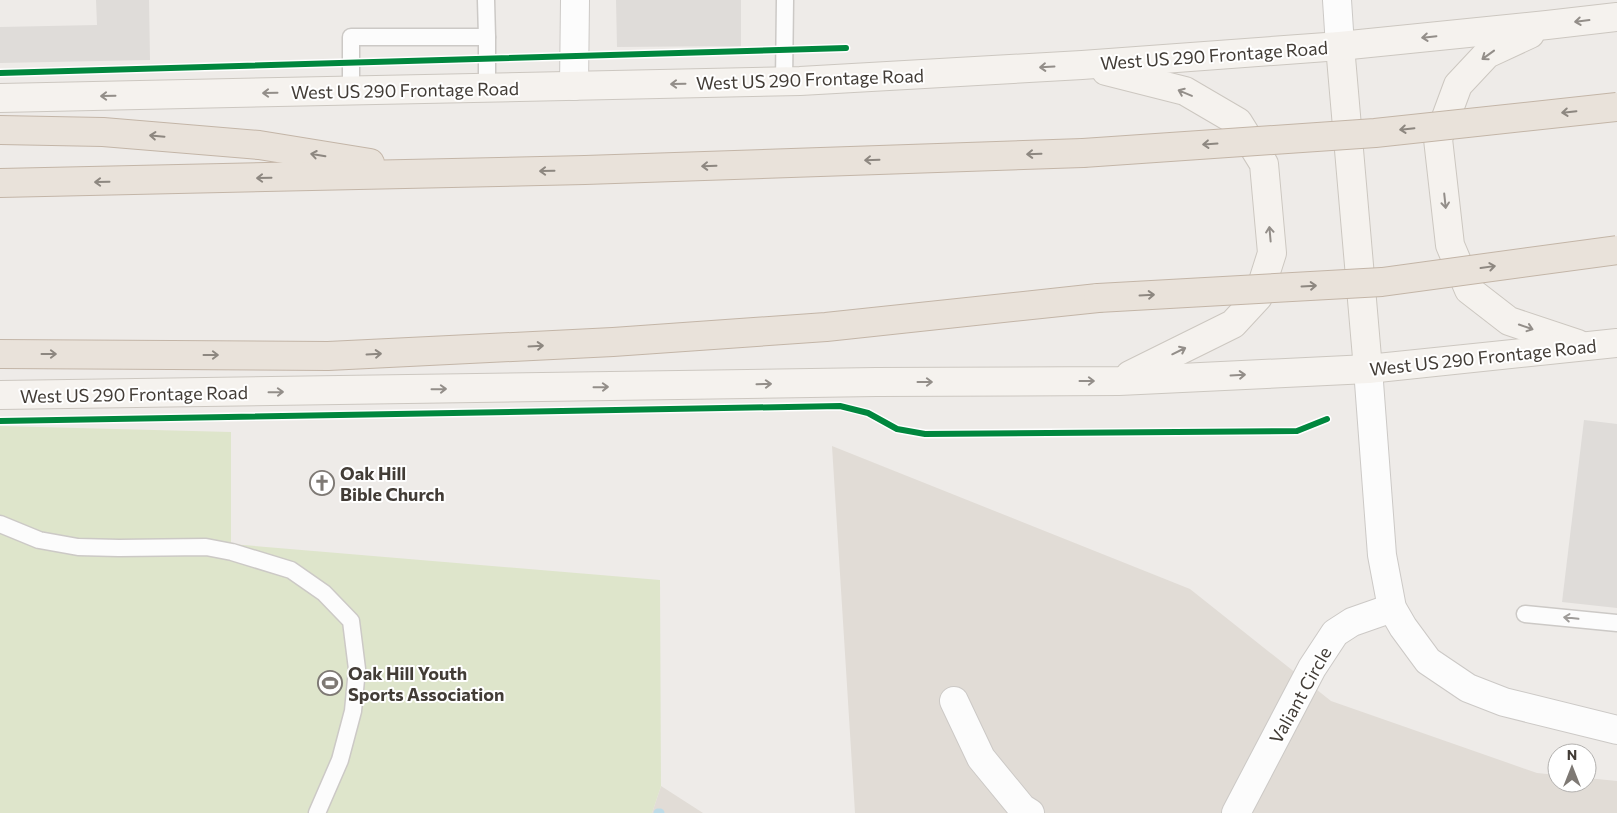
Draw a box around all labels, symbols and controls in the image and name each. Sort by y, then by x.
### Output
one-way arrow [1575,16,1591,26]
one-way arrow [1422,32,1438,42]
street label: West US 290 Frontage Road [1099,36,1329,74]
one-way arrow [1482,49,1495,60]
one-way arrow [1039,63,1055,72]
street label: West US 290 Frontage Road [696,64,924,94]
street label: West US 290 Frontage Road [291,77,519,103]
one-way arrow [670,79,686,89]
one-way arrow [1178,87,1193,97]
one-way arrow [263,88,279,97]
one-way arrow [100,91,116,101]
one-way arrow [1561,107,1577,117]
one-way arrow [1399,125,1415,134]
one-way arrow [149,132,165,141]
one-way arrow [1202,139,1218,149]
one-way arrow [310,149,326,159]
one-way arrow [1026,150,1042,159]
one-way arrow [864,155,880,165]
one-way arrow [702,161,718,171]
one-way arrow [539,166,556,176]
one-way arrow [256,173,272,183]
one-way arrow [94,177,110,186]
one-way arrow [1440,192,1450,208]
one-way arrow [1265,227,1275,243]
one-way arrow [1479,262,1495,272]
one-way arrow [1301,281,1317,290]
one-way arrow [1138,291,1154,300]
one-way arrow [1518,323,1534,332]
street label: West US 290 Frontage Road [1368,334,1598,380]
one-way arrow [528,341,544,350]
one-way arrow [1171,346,1186,356]
one-way arrow [40,349,56,359]
one-way arrow [365,349,381,358]
one-way arrow [202,350,219,360]
one-way arrow [1230,370,1246,379]
one-way arrow [1078,376,1095,386]
one-way arrow [916,377,932,387]
one-way arrow [755,379,771,389]
street label: West US 290 Frontage Road [20,381,248,407]
one-way arrow [592,382,609,392]
one-way arrow [430,384,446,394]
one-way arrow [268,387,284,397]
place label: Oak Hill Bible Church [340,462,445,505]
church icon: Oak Hill Bible Church [309,470,335,496]
one-way arrow [1563,614,1579,623]
street label: Valiant Circle [1264,643,1336,747]
place label: Oak Hill Youth Sports Association [348,662,505,705]
sports icon: Oak Hill Youth Sports Association [317,670,343,696]
north arrow [1547,743,1597,793]
text: N [1567,746,1577,763]

